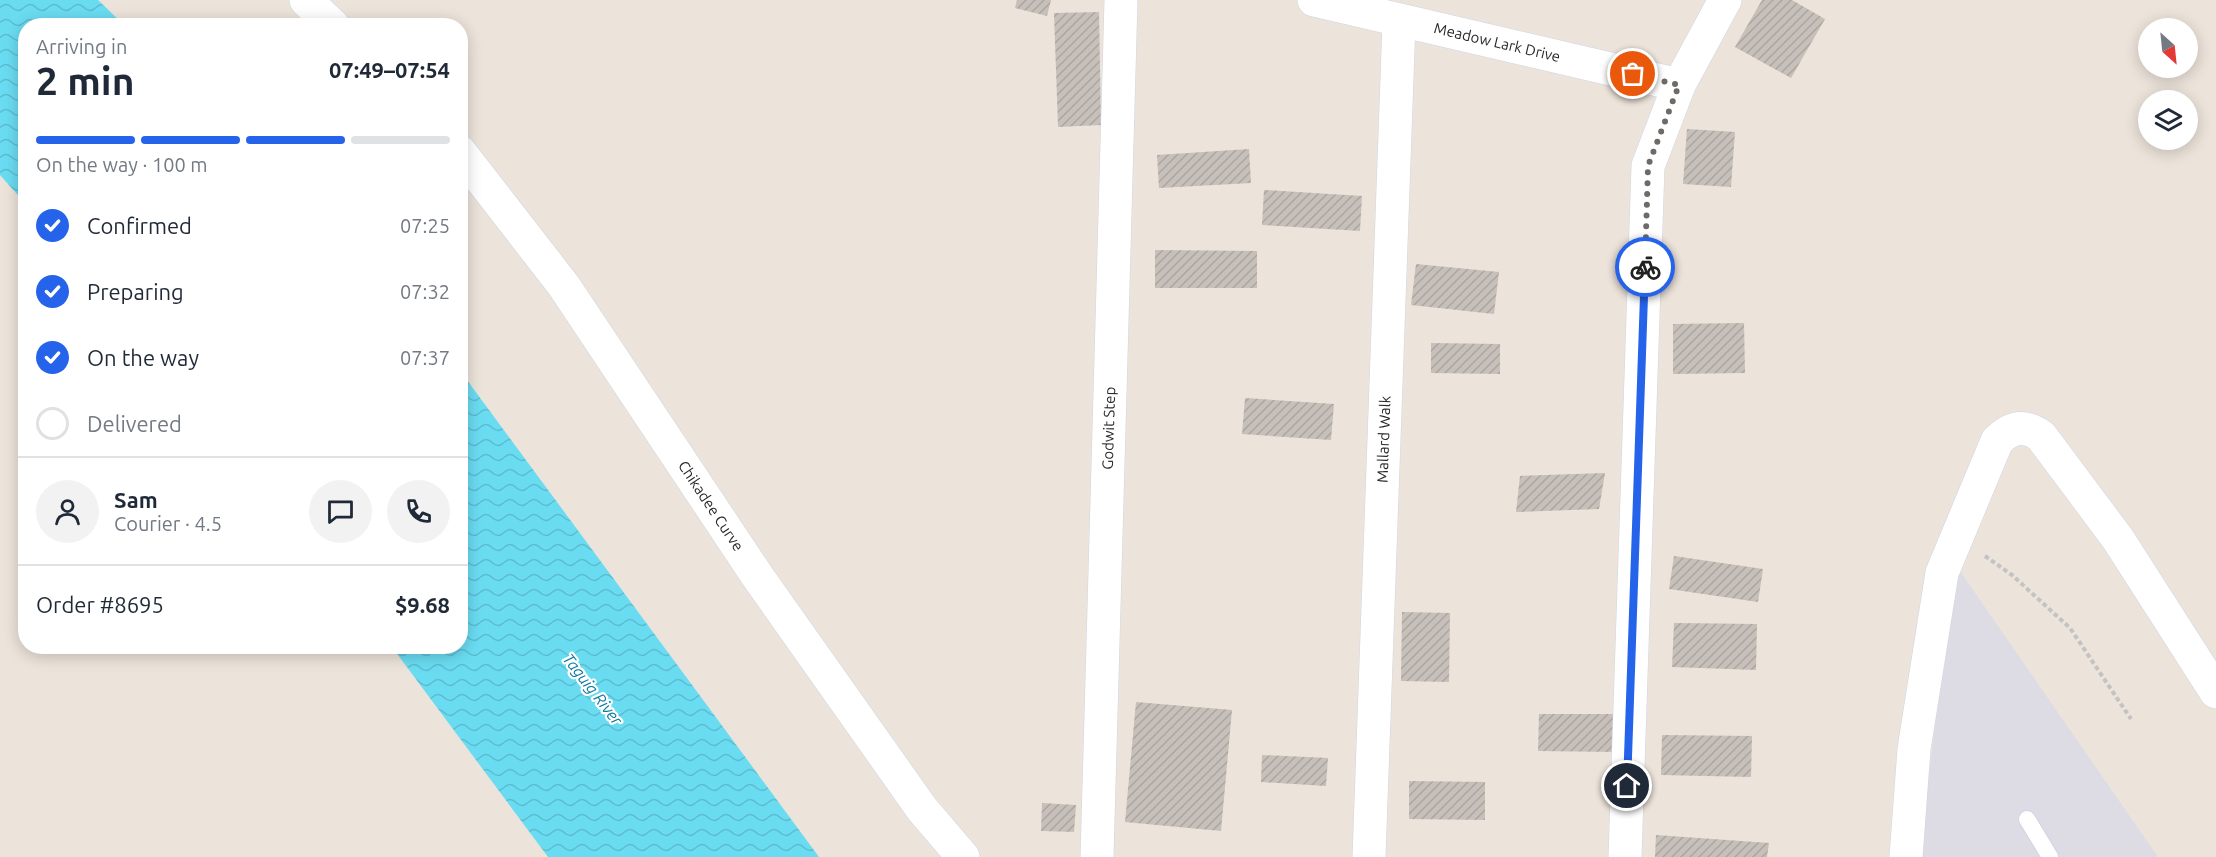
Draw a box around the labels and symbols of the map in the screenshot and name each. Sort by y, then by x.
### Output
north arrow [2138,18,2198,78]
street label: Meadow Lark Drive [1432,19,1562,65]
pin [1607,48,1658,99]
courier [1615,237,1675,297]
street label: Godwit Step [1099,386,1118,470]
street label: Mallard Walk [1373,395,1394,483]
street label: Chikadee Curve [675,457,747,554]
water label: Taguig River [560,650,627,729]
pin [1601,760,1652,811]

